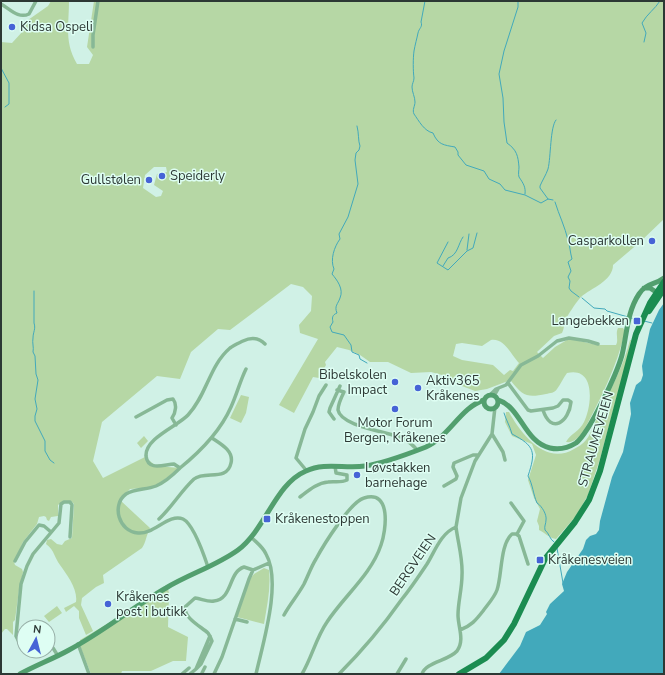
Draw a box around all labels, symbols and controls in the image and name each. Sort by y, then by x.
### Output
place label: Kidsa Ospeli [20,18,93,36]
marker: Kidsa Ospeli [7,22,17,32]
place label: Speiderly [170,167,225,185]
place label: Gullstølen [81,171,141,189]
marker: Speiderly [157,171,167,181]
marker: Gullstølen [144,175,154,185]
place label: Casparkollen [568,232,644,250]
marker: Casparkollen [647,236,657,246]
place label: Langebekken [552,312,629,330]
marker: Langebekken [632,316,642,326]
place label: Bibelskolen Impact [319,366,387,399]
place label: Aktiv365 Kråkenes [426,372,480,405]
marker: Bibelskolen Impact [390,377,400,387]
marker: Aktiv365 Kråkenes [413,383,423,393]
street label: STRAUMEVEIEN [574,389,618,489]
marker: Motor Forum Bergen, Kråkenes [390,404,400,414]
place label: Motor Forum Bergen, Kråkenes [344,414,446,447]
place label: Løvstakken barnehage [365,459,430,492]
marker: Løvstakken barnehage [352,470,362,480]
place label: Kråkenestoppen [275,510,370,528]
marker: Kråkenestoppen [262,514,272,524]
street label: BERGVEIEN [386,530,440,600]
place label: Kråkenesveien [548,551,632,569]
marker: Kråkenesveien [535,555,545,565]
place label: Kråkenes post i butikk [116,588,187,621]
marker: Kråkenes post i butikk [103,599,113,609]
north arrow [16,619,56,659]
text: N [32,622,42,638]

